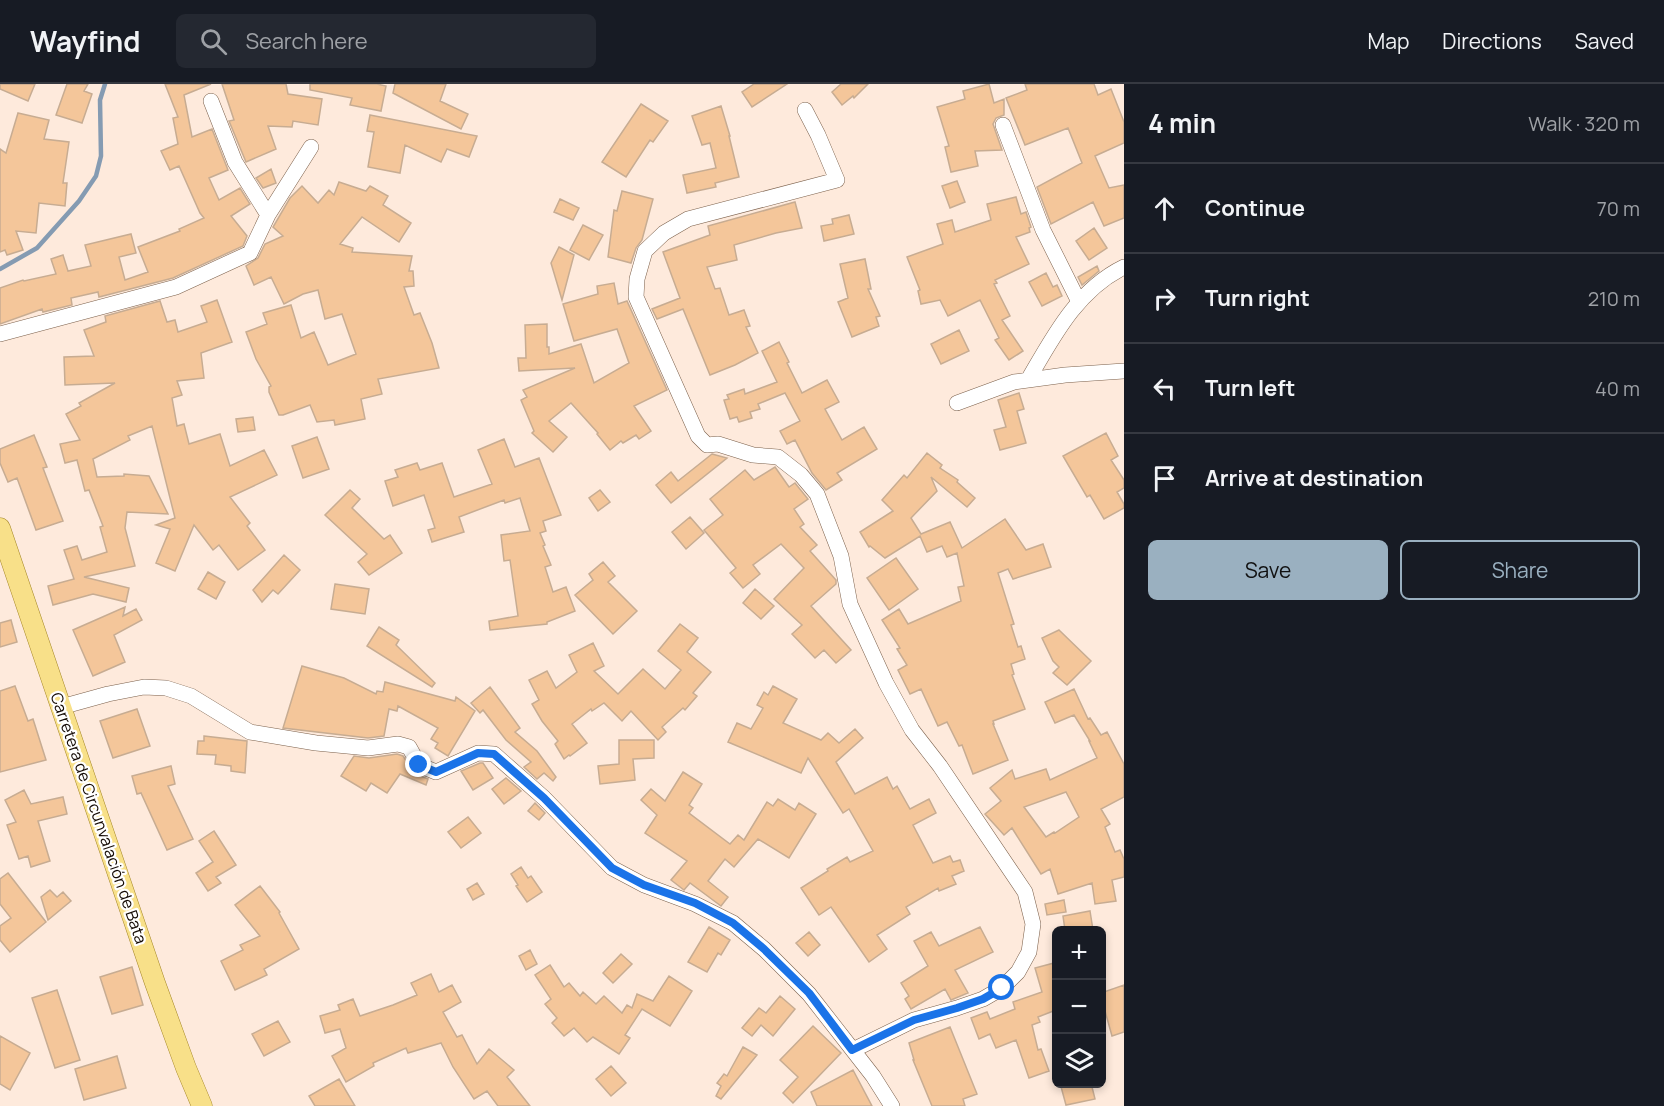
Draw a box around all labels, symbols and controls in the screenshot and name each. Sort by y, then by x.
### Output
search box [176,14,596,68]
text: Wayfind [30,22,140,60]
icon: search [197,25,230,58]
text: Search here [245,26,368,56]
text: Map [1368,27,1409,55]
text: Directions [1442,27,1542,55]
text: Saved [1575,27,1634,55]
text: 4 min [1148,105,1216,141]
text: Walk · 320 m [1528,110,1640,137]
icon: ahead [1148,192,1181,225]
text: Continue [1205,193,1305,223]
text: 70 m [1597,195,1640,222]
icon: right [1148,282,1181,315]
text: Turn right [1205,283,1310,313]
text: 210 m [1588,285,1640,312]
icon: left [1148,372,1181,405]
text: Turn left [1205,373,1295,403]
text: 40 m [1595,375,1640,402]
icon: arrive [1148,462,1181,495]
text: Arrive at destination [1205,463,1423,493]
button: Save [1148,540,1388,600]
button: Share [1400,540,1640,600]
street label: Carretera de Circunvalación de Bata [46,689,152,947]
route end [405,751,431,777]
map controls [1052,926,1106,1088]
button: + [1052,926,1106,980]
route start [988,974,1014,1000]
button: − [1052,980,1106,1034]
button: layers [1052,1034,1106,1088]

